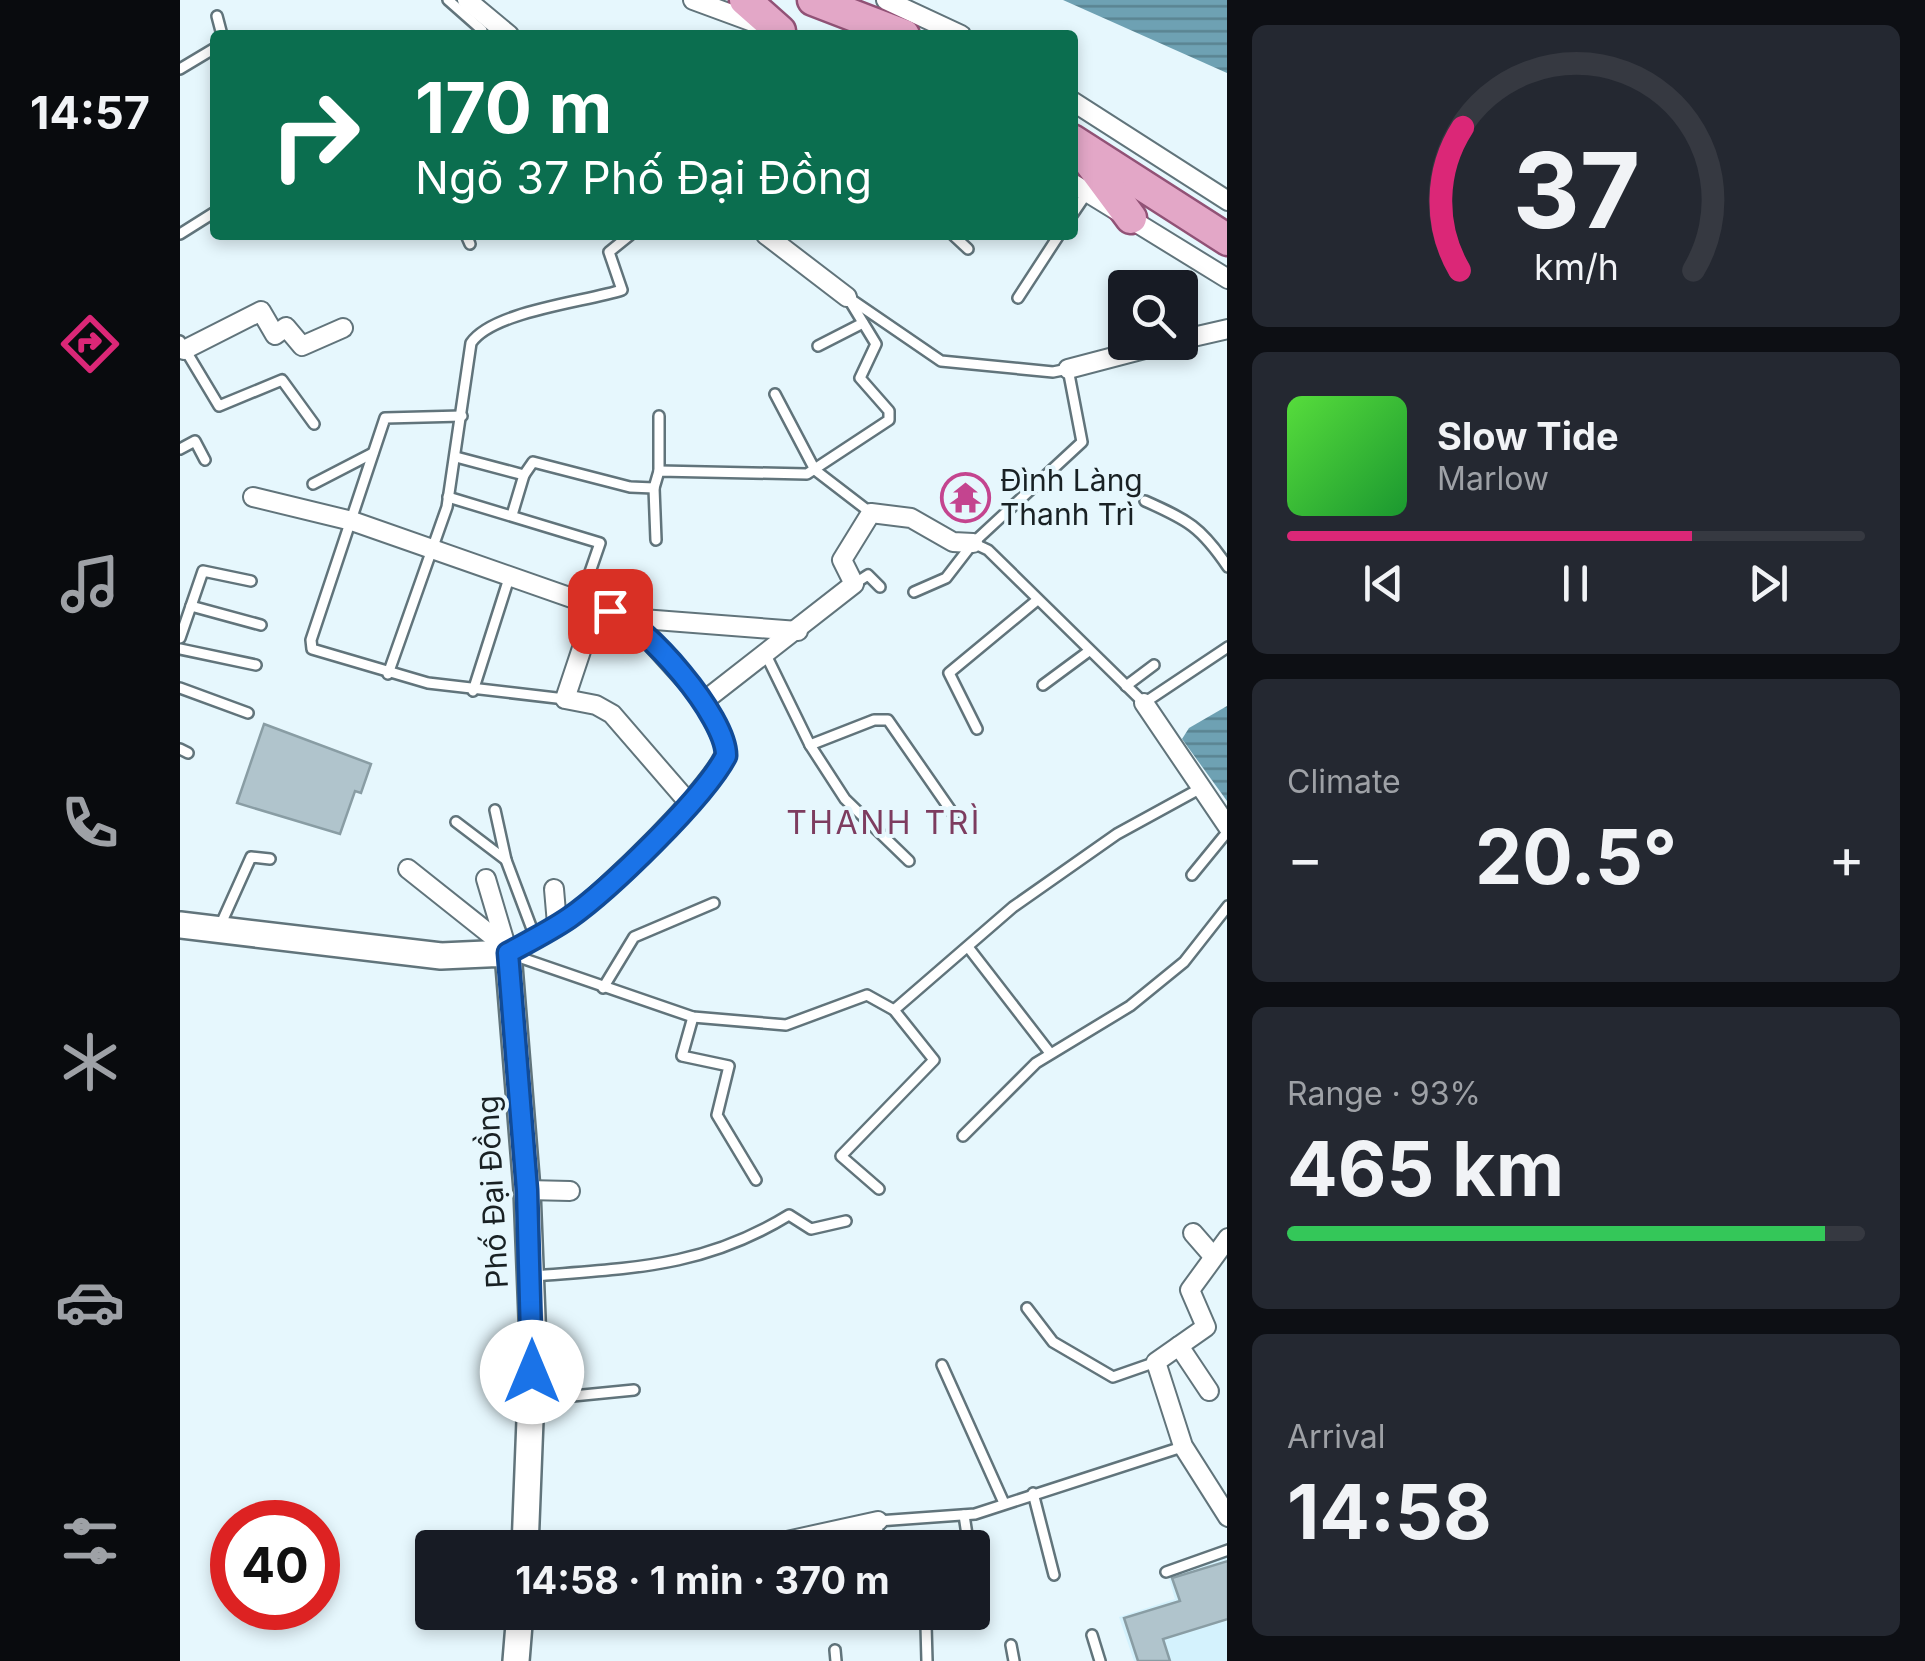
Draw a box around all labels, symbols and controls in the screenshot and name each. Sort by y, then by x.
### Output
text: 170 m [415,65,612,150]
icon: right [250,70,380,200]
text: 14:57 [30,85,150,140]
text: 37 [1512,127,1640,253]
text: Ngõ 37 Phố Đại Đồng [415,150,872,205]
text: km/h [1534,245,1618,289]
map controls [1108,270,1198,360]
button: search [1108,270,1198,360]
icon: directions [55,309,125,379]
text: Slow Tide [1437,413,1619,459]
text: Marlow [1437,459,1549,498]
place label: Đình Làng Thanh Trì [1000,462,1143,532]
temple icon: Đình Làng Thanh Trì [939,471,991,523]
icon: music [55,549,125,619]
icon: previous [1356,556,1411,611]
icon: pause [1548,556,1603,611]
icon: next [1741,556,1796,611]
pin [568,569,653,654]
icon: arrive [583,584,638,639]
text: Climate [1287,762,1401,801]
icon: phone [55,788,125,858]
district label: THANH TRÌ [786,803,982,842]
text: 20.5° [1475,811,1677,902]
text: − [1287,825,1323,891]
text: + [1829,825,1865,891]
icon: climate [55,1027,125,1097]
text: Range · 93% [1287,1074,1481,1113]
street label: Phố Đại Đồng [469,1095,515,1289]
text: 465 km [1287,1123,1564,1214]
icon: car [55,1267,125,1337]
position arrow [480,1320,584,1424]
text: Arrival [1287,1417,1385,1456]
text: 14:58 [1287,1466,1492,1557]
speed limit sign: 40 [210,1500,340,1630]
icon: filters [55,1506,125,1576]
text: 14:58 · 1 min · 370 m [515,1557,890,1603]

